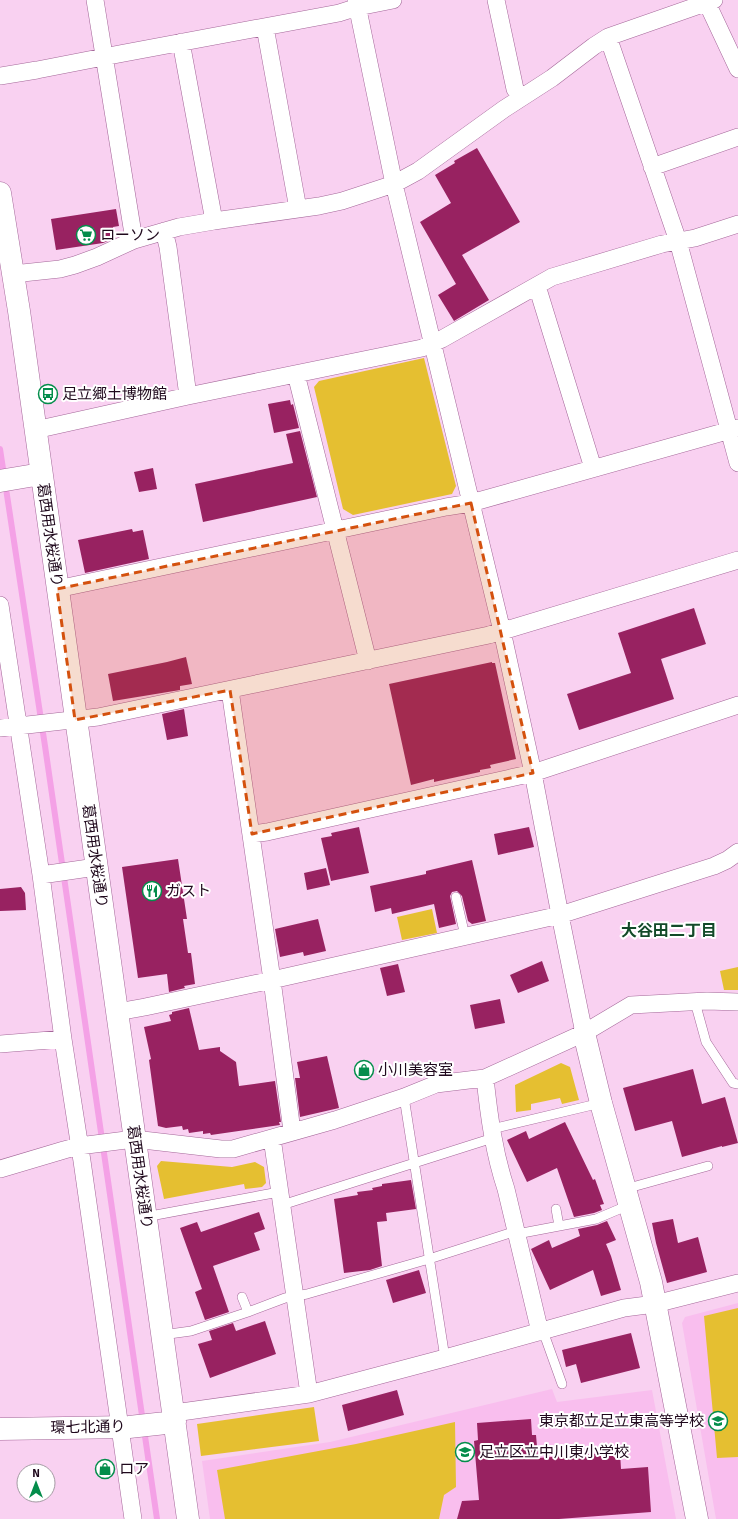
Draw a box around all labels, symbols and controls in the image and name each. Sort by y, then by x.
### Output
supermarket icon: ローソン [75,224,97,246]
place label: ローソン [100,226,160,244]
bus stop icon: 足立郷土博物館 [37,383,59,405]
place label: 足立郷土博物館 [62,385,167,403]
street label: 葛西用水桜通り [34,482,66,588]
street label: 葛西用水桜通り [79,803,111,909]
restaurant icon: ガスト [141,880,163,902]
place label: ガスト [166,882,211,900]
district label: 大谷田二丁目 [621,921,717,941]
shop icon: 小川美容室 [353,1059,375,1081]
place label: 小川美容室 [378,1061,453,1079]
street label: 葛西用水桜通り [124,1124,156,1230]
school or university icon: 東京都立足立東高等学校 [707,1410,729,1432]
place label: 東京都立足立東高等学校 [539,1412,704,1430]
street label: 環七北通り [50,1417,126,1437]
school or university icon: 足立区立中川東小学校 [454,1441,476,1463]
place label: 足立区立中川東小学校 [479,1443,629,1461]
shop icon: ロア [94,1458,116,1480]
place label: ロア [119,1460,149,1478]
north arrow [16,1463,56,1503]
text: N [32,1467,40,1480]

